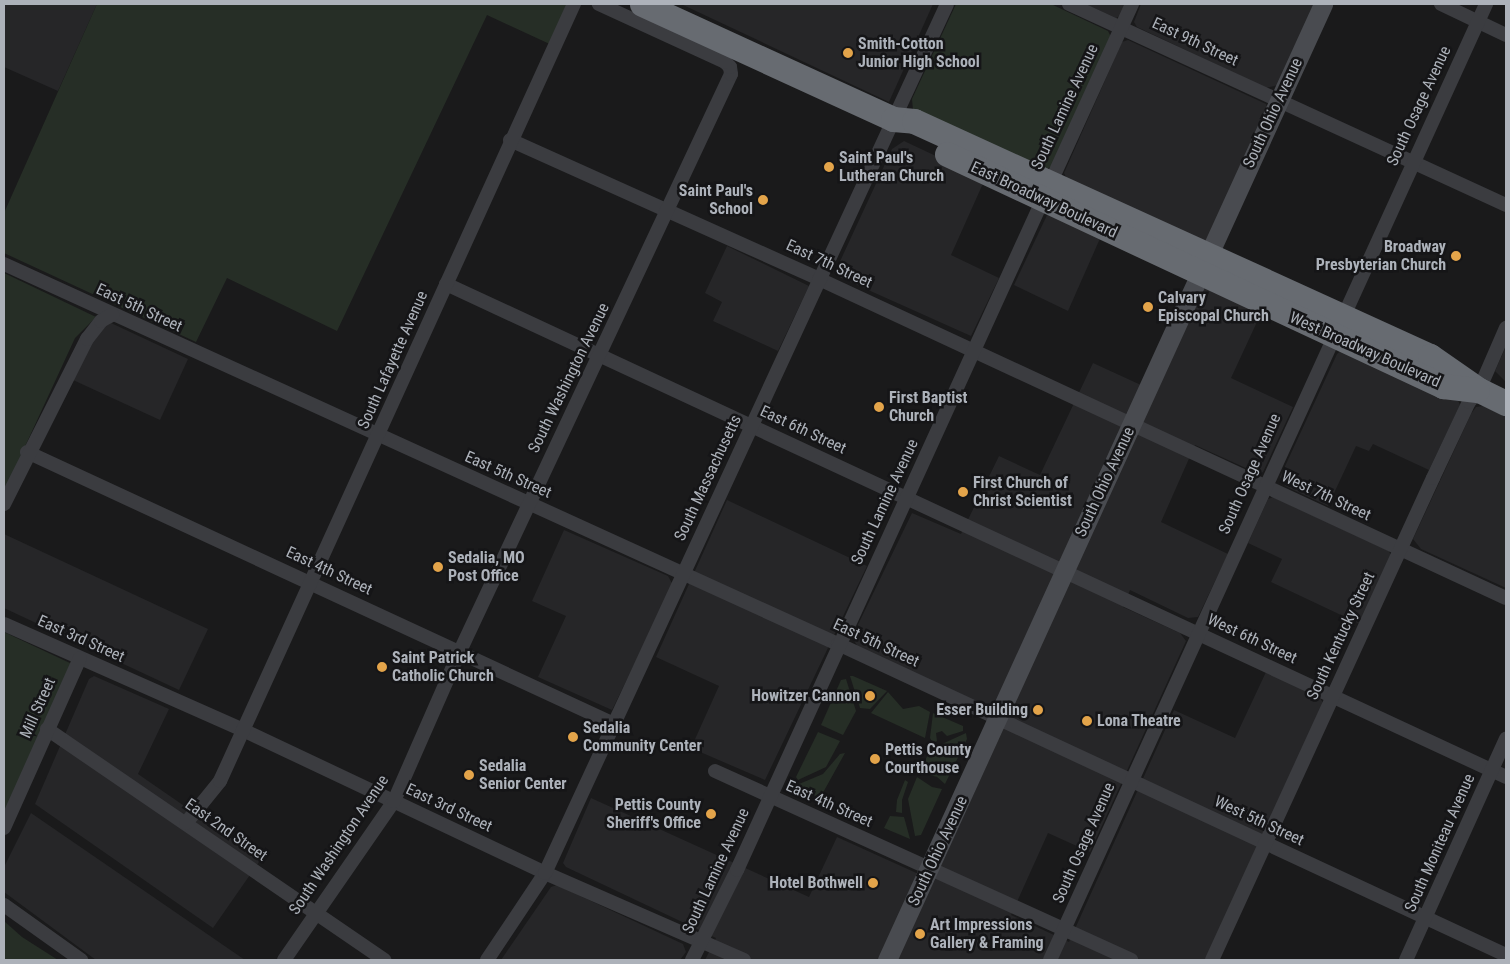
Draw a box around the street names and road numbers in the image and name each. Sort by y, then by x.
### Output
street label: East 9th Street [1149,14,1241,70]
street label: South Lamine Avenue [1028,41,1102,173]
street label: South Osage Avenue [1383,43,1455,169]
street label: South Ohio Avenue [1239,55,1307,171]
street label: East Broadway Boulevard [968,158,1120,242]
street label: East 7th Street [783,236,875,292]
street label: East 5th Street [93,280,185,336]
street label: South Lafayette Avenue [354,288,432,432]
street label: South Washington Avenue [524,300,614,456]
street label: West Broadway Boulevard [1287,308,1443,392]
street label: East 6th Street [757,402,849,458]
street label: South Osage Avenue [1215,411,1285,537]
street label: South Massachusetts [670,412,746,544]
street label: South Ohio Avenue [1071,424,1139,540]
street label: South Lamine Avenue [848,436,922,568]
street label: East 5th Street [462,447,554,503]
street label: West 7th Street [1278,467,1374,525]
street label: East 4th Street [283,543,375,599]
street label: South Kentucky Street [1303,569,1379,703]
street label: West 6th Street [1204,610,1300,668]
street label: East 3rd Street [35,611,127,667]
street label: East 5th Street [830,615,922,671]
street label: Mill Street [16,675,60,741]
street label: South Moniteau Avenue [1401,771,1479,915]
street label: South Washington Avenue [285,772,393,918]
street label: East 4th Street [783,776,875,832]
street label: East 3rd Street [403,780,495,836]
street label: South Osage Avenue [1049,780,1119,906]
street label: West 5th Street [1211,792,1307,850]
street label: South Ohio Avenue [904,793,972,909]
street label: East 2nd Street [181,795,271,865]
street label: South Lamine Avenue [679,805,753,937]

